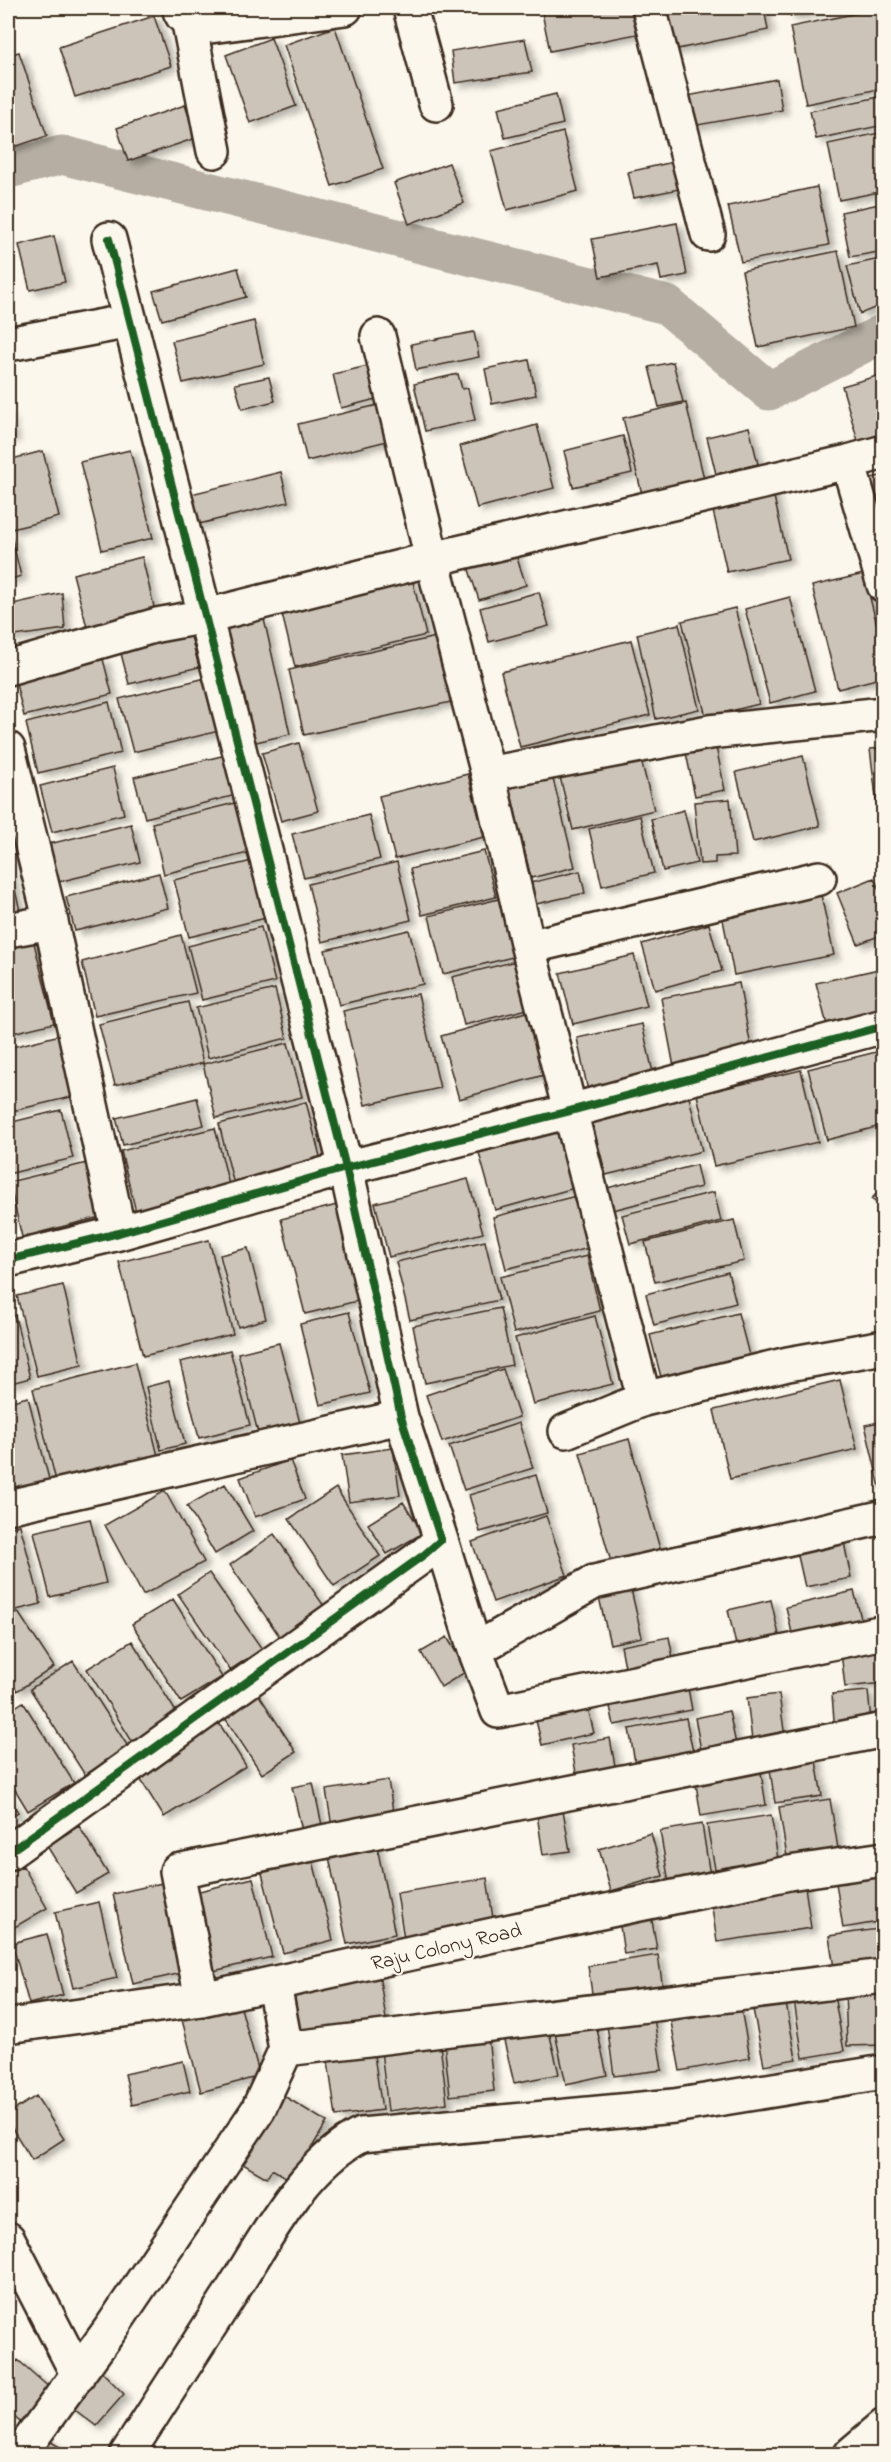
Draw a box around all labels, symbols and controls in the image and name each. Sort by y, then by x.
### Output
street label: Raju Colony Road [368,1916,525,1982]

